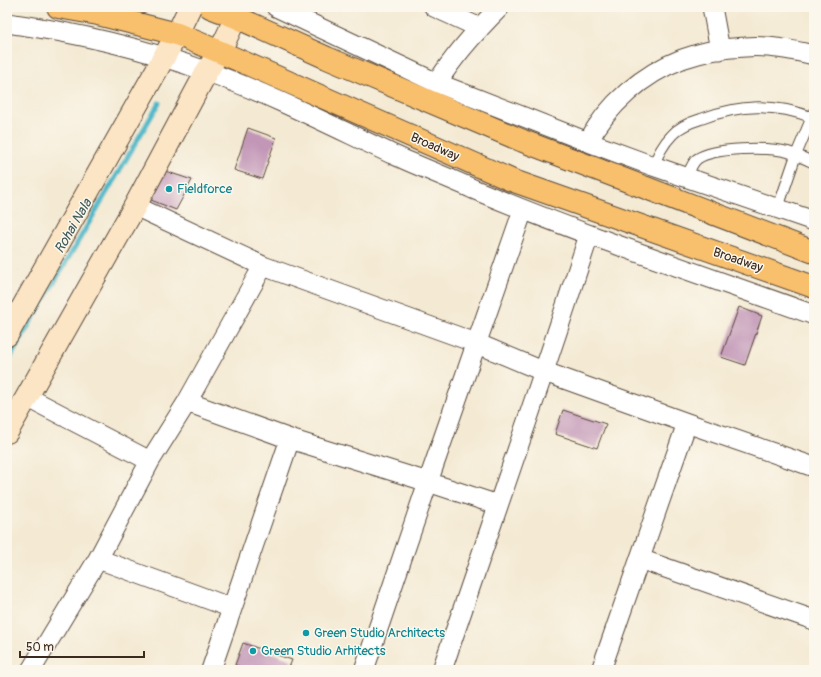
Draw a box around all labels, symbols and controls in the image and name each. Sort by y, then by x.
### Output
street label: Broadway [408,129,462,165]
place label: Fieldforce [177,181,233,197]
marker: Fieldforce [164,184,174,194]
water label: Rohai Nala [51,194,96,256]
street label: Broadway [711,244,765,276]
place label: Green Studio Architects [314,625,445,641]
marker: Green Studio Architects [301,628,311,638]
scale bar [20,633,144,659]
text: 50 m [26,640,54,655]
place label: Green Studio Arhitects [261,643,386,659]
marker: Green Studio Arhitects [248,646,258,656]

